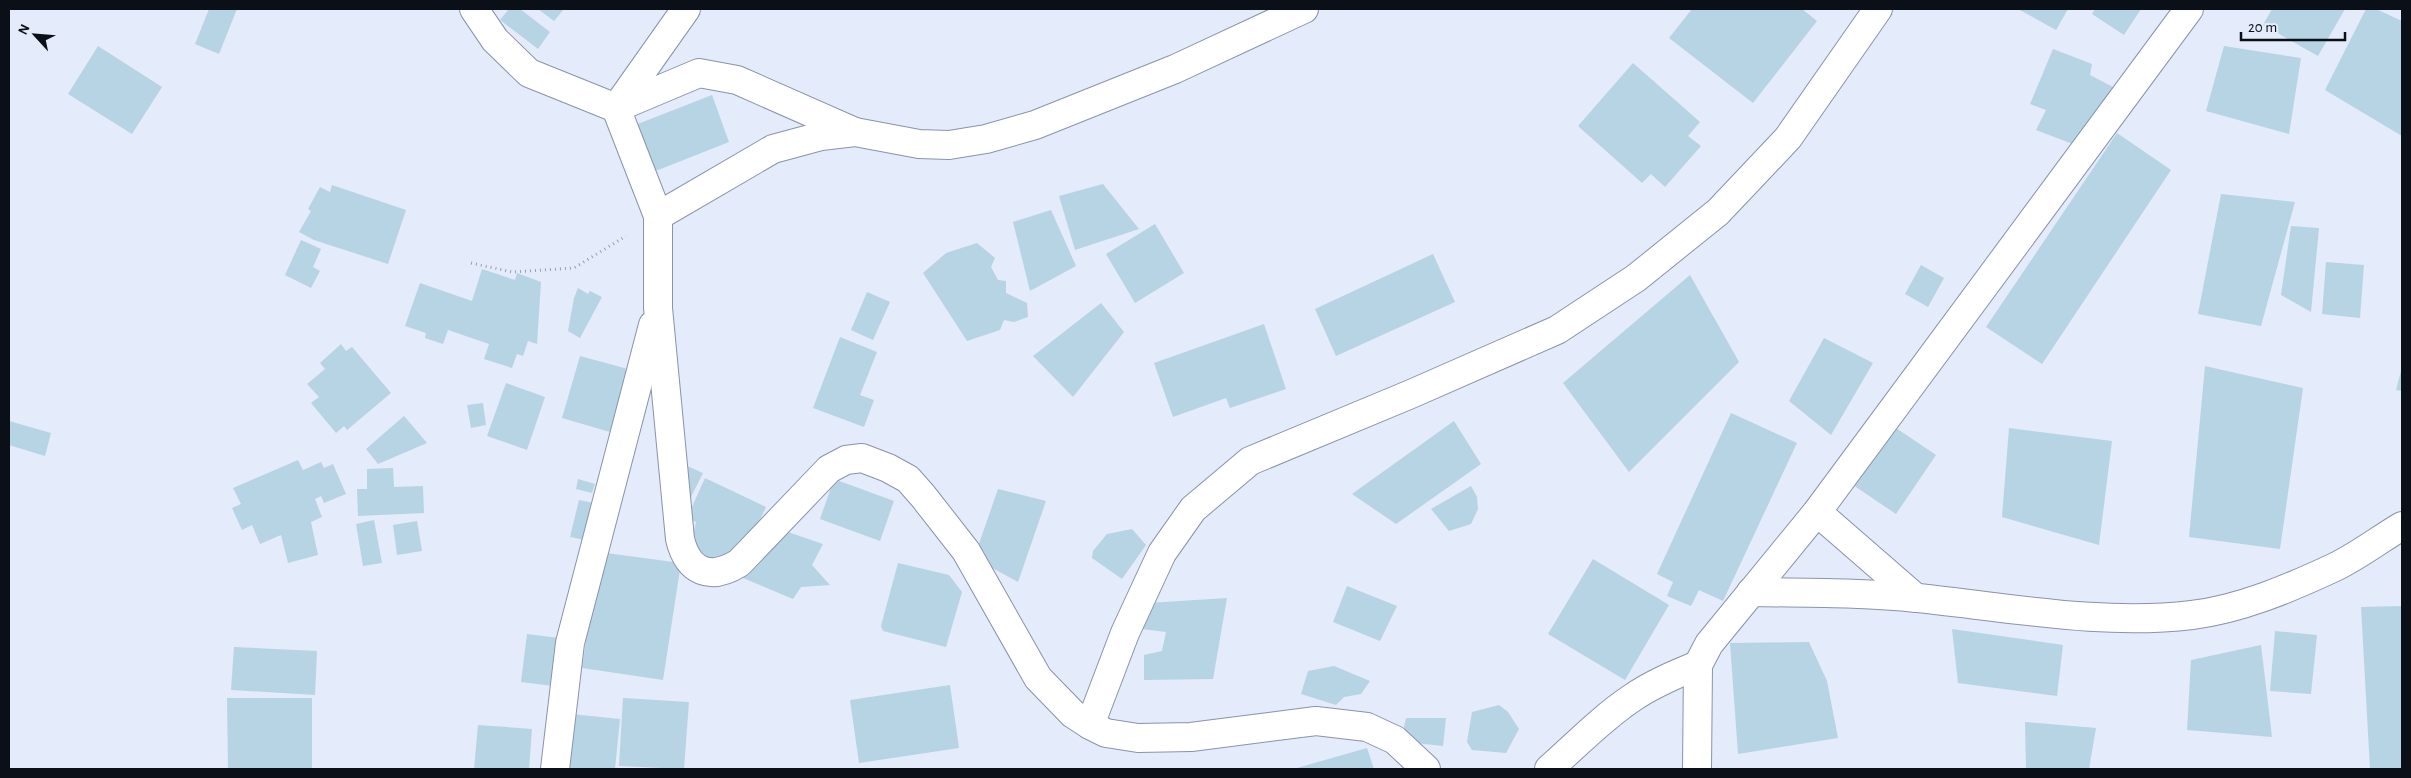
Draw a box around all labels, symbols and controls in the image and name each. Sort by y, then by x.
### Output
north arrow [10,10,60,60]
scale bar [2241,10,2345,42]
text: 20 m [2248,20,2277,35]
text: N [16,22,33,37]

